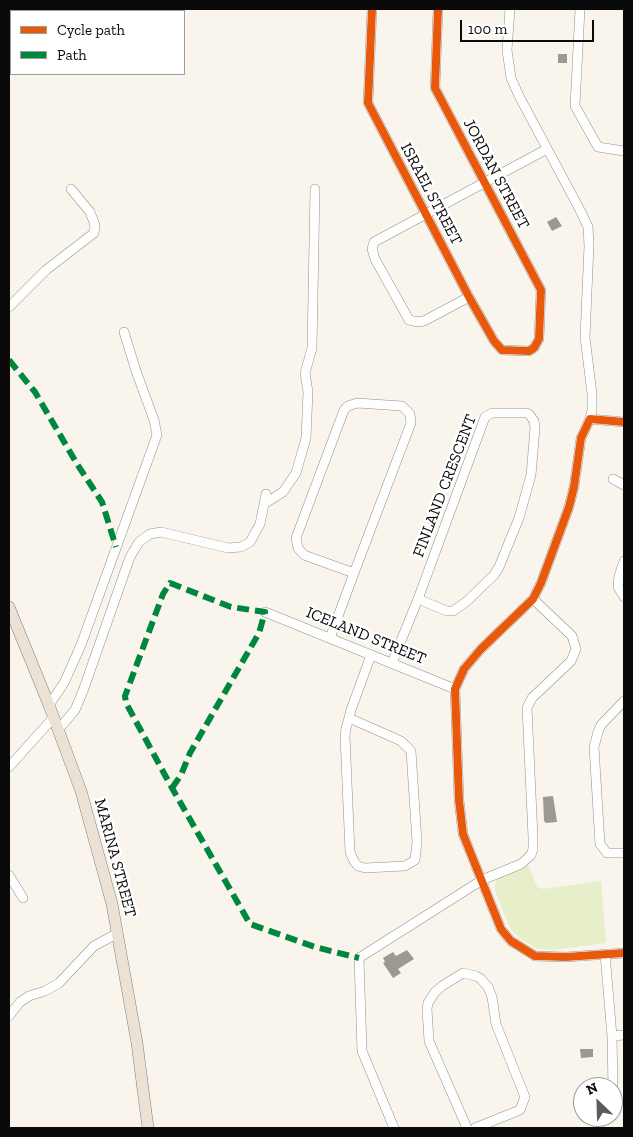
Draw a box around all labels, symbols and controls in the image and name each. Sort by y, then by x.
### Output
legend [10,10,185,75]
scale bar [463,10,597,42]
text: 100 m [468,20,507,38]
text: Cycle path [57,21,125,39]
text: Path [57,46,87,64]
street label: JORDAN STREET [459,116,533,232]
street label: ISRAEL STREET [396,140,466,248]
street label: FINLAND CRESCENT [409,412,481,560]
street label: ICELAND STREET [303,603,429,669]
street label: MARINA STREET [90,797,140,919]
north arrow [573,1077,623,1127]
text: N [584,1079,600,1099]

